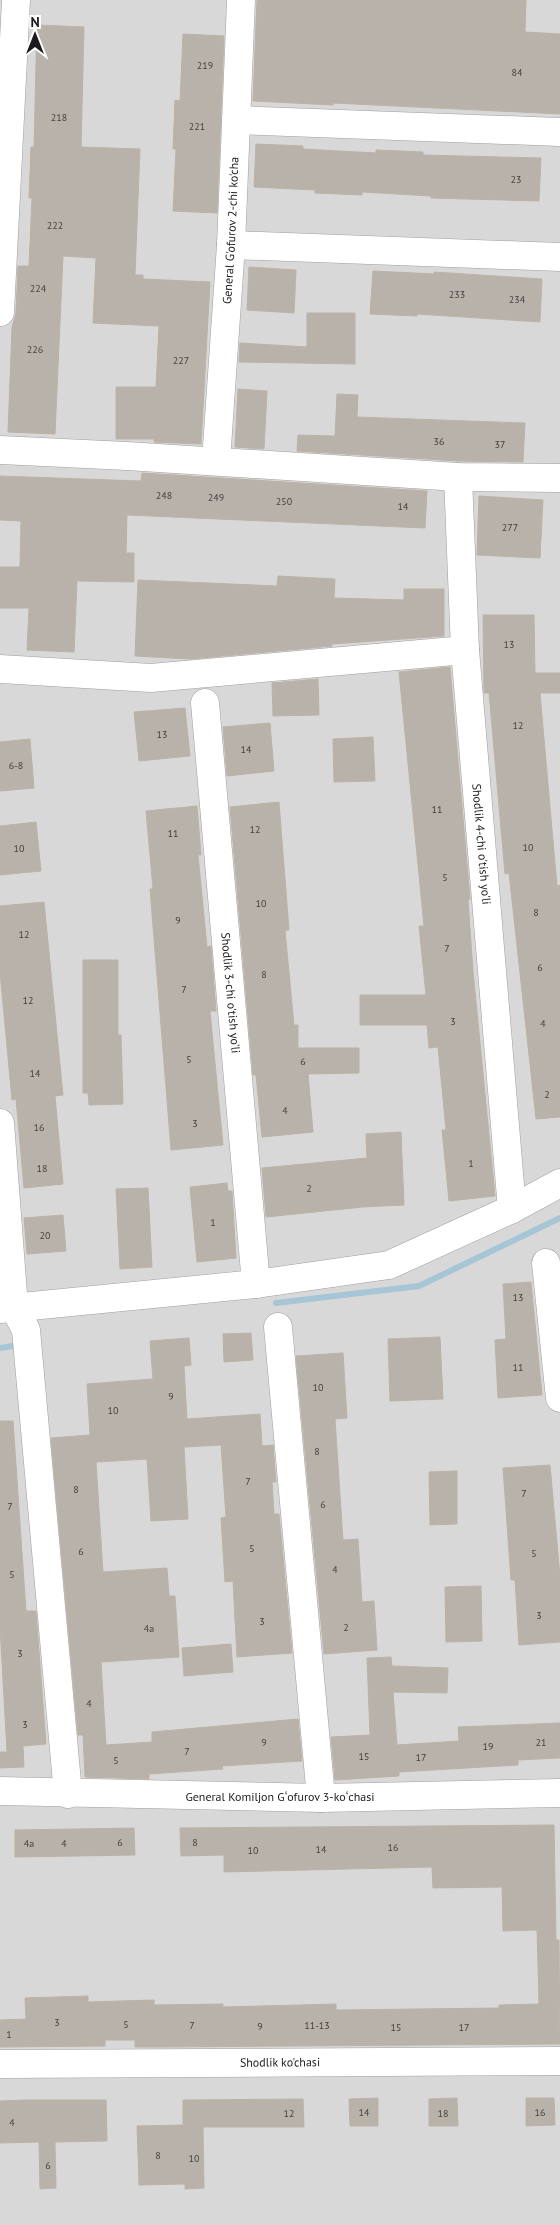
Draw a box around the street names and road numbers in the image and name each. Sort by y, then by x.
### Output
street label: General G'ofurov 2-chi ko'cha [219,157,242,305]
street label: Shodlik 4-chi o'tish yo'li [469,783,494,905]
street label: Shodlik 3-chi o'tish yo'li [218,932,244,1054]
street label: General Komiljon Gʻofurov 3-koʻchasi [185,1789,375,1804]
street label: Shodlik ko'chasi [240,2054,320,2070]

